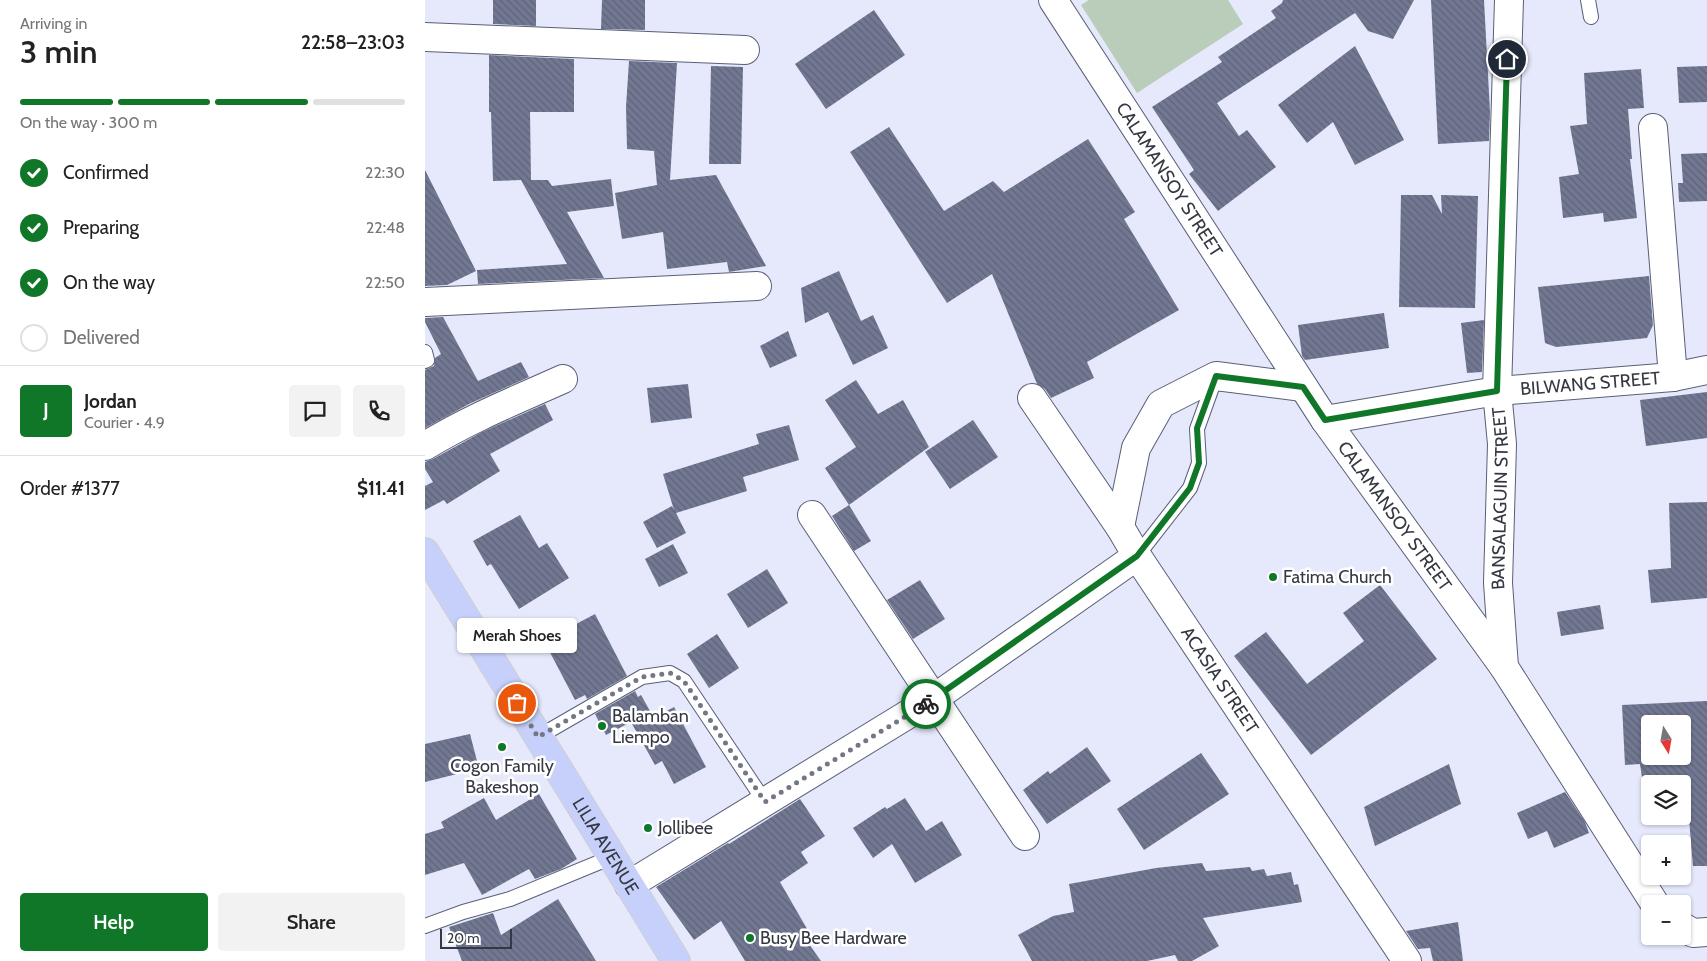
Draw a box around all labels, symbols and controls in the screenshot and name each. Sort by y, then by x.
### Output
text: Arriving in [20,14,87,33]
text: 22:58–23:03 [301,31,405,54]
text: 3 min [20,32,97,71]
pin [1486,38,1528,80]
icon: home [1493,45,1521,73]
street label: CALAMANSOY STREET [1111,98,1228,261]
text: On the way · 300 m [20,113,157,132]
icon: check [20,159,48,187]
text: Confirmed [63,161,149,184]
text: 22:30 [365,163,405,182]
icon: check [20,214,48,242]
text: Preparing [63,216,139,239]
text: 22:48 [366,218,405,237]
icon: check [20,269,48,297]
text: On the way [63,271,155,294]
text: 22:50 [365,273,405,292]
text: Delivered [63,326,140,349]
street label: BILWANG STREET [1519,367,1661,400]
button: chat [289,385,341,437]
button: phone [353,385,405,437]
text: Jordan [84,390,137,413]
text: J [43,399,49,422]
street label: BANSALAGUIN STREET [1487,405,1513,591]
text: Courier · 4.9 [84,413,165,432]
street label: CALAMANSOY STREET [1333,437,1456,595]
text: Order #1377 [20,477,120,500]
text: $11.41 [357,477,405,500]
place label: Fatima Church [1283,566,1392,588]
marker: Fatima Church [1267,571,1279,583]
callout: Merah Shoes [457,618,577,653]
street label: ACASIA STREET [1176,623,1264,738]
text: Merah Shoes [473,626,561,645]
courier [901,679,951,729]
pin [496,682,538,724]
icon: bag [503,689,531,717]
icon: bike [912,690,940,718]
place label: Balamban Liempo [612,705,689,748]
north arrow [1641,715,1691,765]
map controls [1641,715,1691,945]
marker: Balamban Liempo [596,720,608,732]
marker: Cogon Family Bakeshop [496,741,508,753]
place label: Cogon Family Bakeshop [450,755,554,798]
button: layers [1641,775,1691,825]
street label: LILIA AVENUE [567,794,643,898]
place label: Jollibee [657,817,713,839]
marker: Jollibee [642,822,654,834]
button: + [1641,835,1691,885]
button: Help [20,893,208,951]
button: Share [218,893,405,951]
button: − [1641,895,1691,945]
scale bar [440,926,513,949]
place label: Busy Bee Hardware [760,927,907,949]
text: 20 m [447,929,480,947]
marker: Busy Bee Hardware [744,932,756,944]

